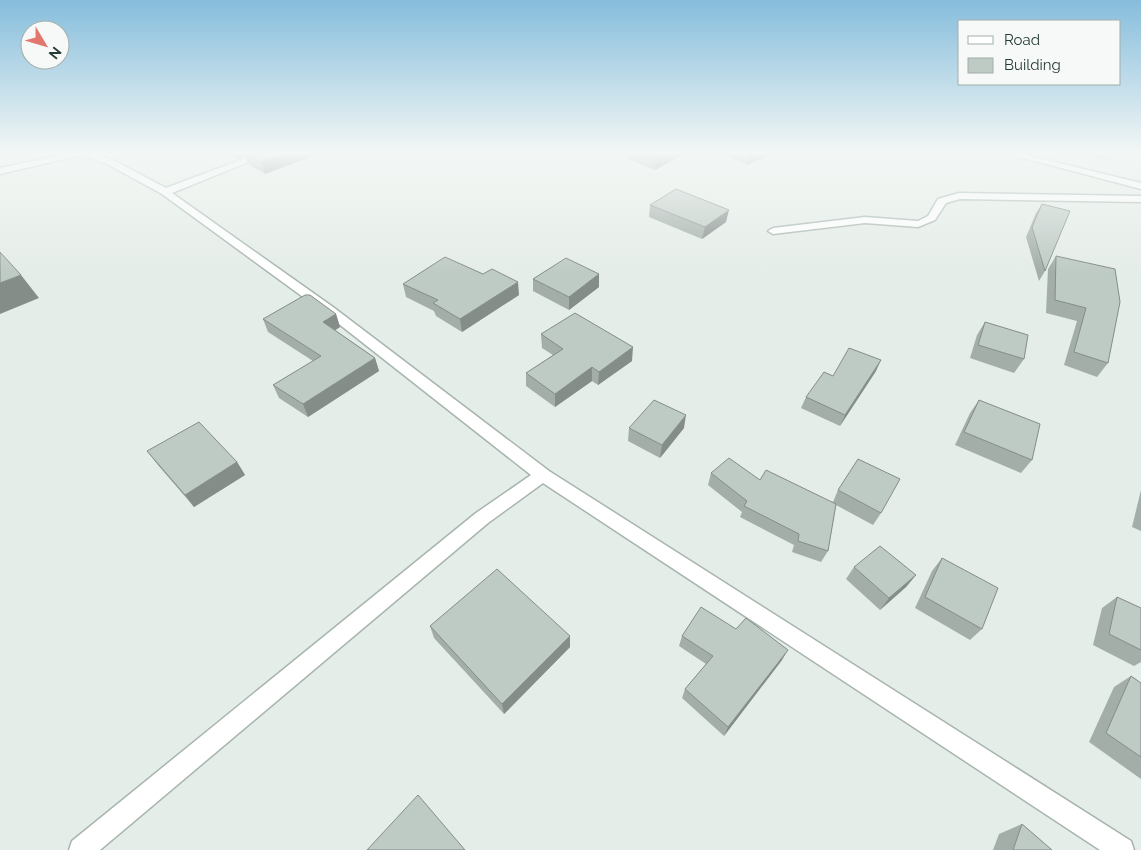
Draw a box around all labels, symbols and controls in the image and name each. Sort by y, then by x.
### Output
north arrow [20,20,70,70]
legend [958,20,1121,85]
text: Road [1004,31,1040,49]
text: N [46,44,65,62]
text: Building [1004,56,1061,74]

